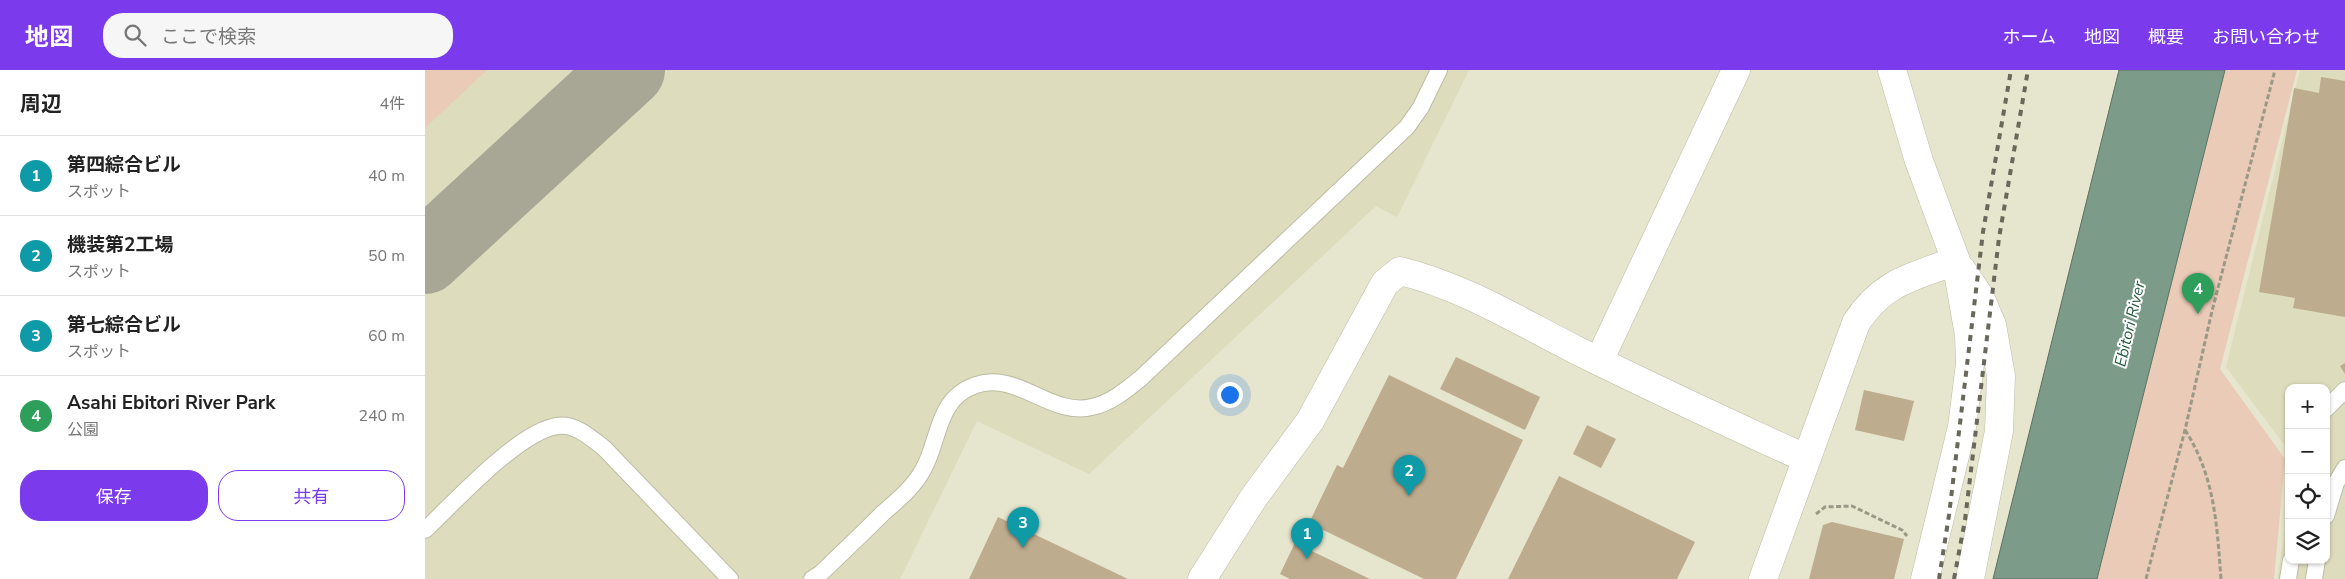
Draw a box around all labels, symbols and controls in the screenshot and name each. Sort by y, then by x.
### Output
search box [103,13,453,58]
text: 地図 [25,21,73,53]
icon: search [121,21,149,49]
text: ここで検索 [161,24,256,50]
text: ホーム [2003,25,2056,49]
text: 地図 [2084,25,2120,49]
text: 概要 [2148,25,2184,49]
text: お問い合わせ [2212,25,2320,49]
text: 周辺 [20,90,62,118]
text: 4件 [379,93,405,115]
text: 第四綜合ビル [67,152,181,178]
text: 1 [31,165,41,187]
text: 40 m [368,165,405,187]
text: スポット [67,181,131,203]
text: 機装第2工場 [67,232,173,258]
text: 2 [31,245,41,267]
text: 50 m [368,245,405,267]
text: スポット [67,261,131,283]
pin: 4 [2182,273,2214,314]
water label: Ebitori River [2109,278,2151,369]
text: 第七綜合ビル [67,312,181,338]
text: 3 [31,325,41,347]
text: 60 m [368,325,405,347]
text: スポット [67,341,131,363]
your location [1217,382,1243,408]
map controls [2285,384,2330,564]
button: + [2285,384,2330,429]
text: Asahi Ebitori River Park [67,390,275,416]
text: 4 [31,405,41,427]
text: 240 m [358,405,405,427]
text: 公園 [67,419,99,441]
button: − [2285,429,2330,474]
pin: 2 [1393,455,1425,496]
button: 保存 [20,470,208,521]
button: 共有 [218,470,405,521]
button: locate [2285,474,2330,519]
pin: 3 [1007,507,1039,548]
pin: 1 [1291,518,1323,559]
button: layers [2285,519,2330,564]

